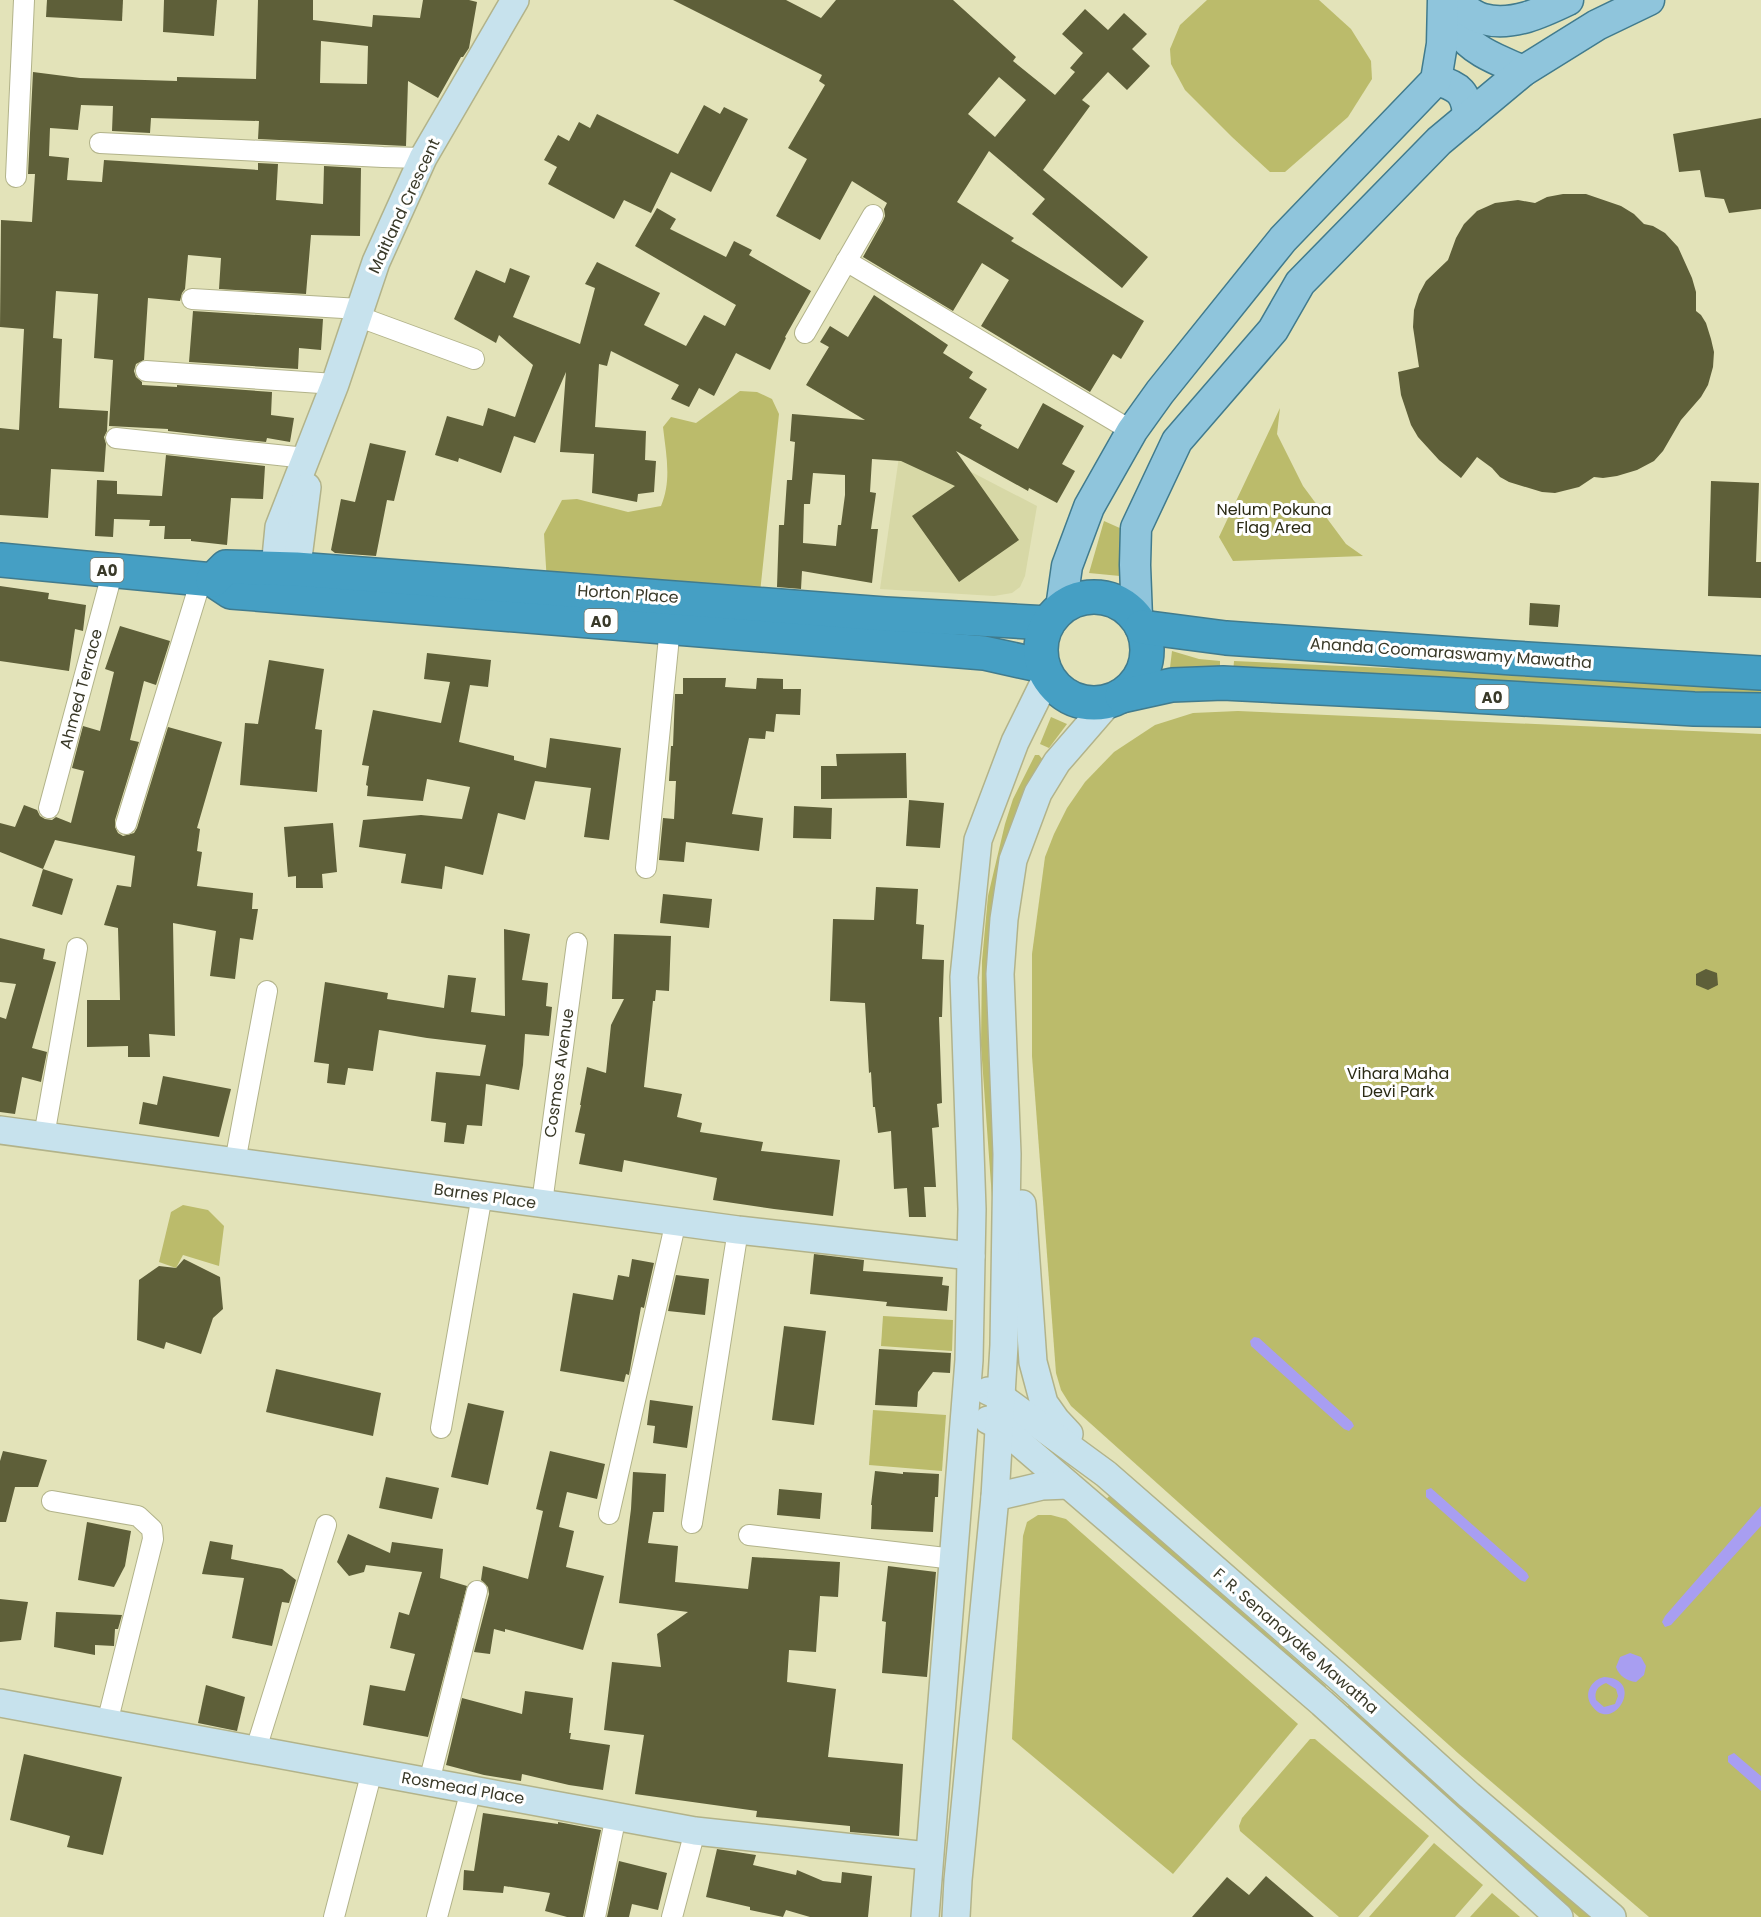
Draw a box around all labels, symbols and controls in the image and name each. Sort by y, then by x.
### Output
street label: Maitland Crescent [363,134,445,277]
park label: Nelum Pokuna Flag Area [1216,498,1332,539]
road number: A0 [90,558,124,582]
street label: Horton Place [577,579,680,609]
road number: A0 [584,609,618,633]
street label: Ahmed Terrace [54,626,108,752]
street label: Ananda Coomaraswamy Mawatha [1309,632,1593,674]
road number: A0 [1476,685,1508,709]
street label: Cosmos Avenue [539,1007,579,1139]
park label: Vihara Maha Devi Park [1347,1062,1449,1103]
street label: Barnes Place [432,1177,538,1215]
street label: F. R. Senanayake Mawatha [1208,1563,1384,1719]
street label: Rosmead Place [400,1766,526,1810]

